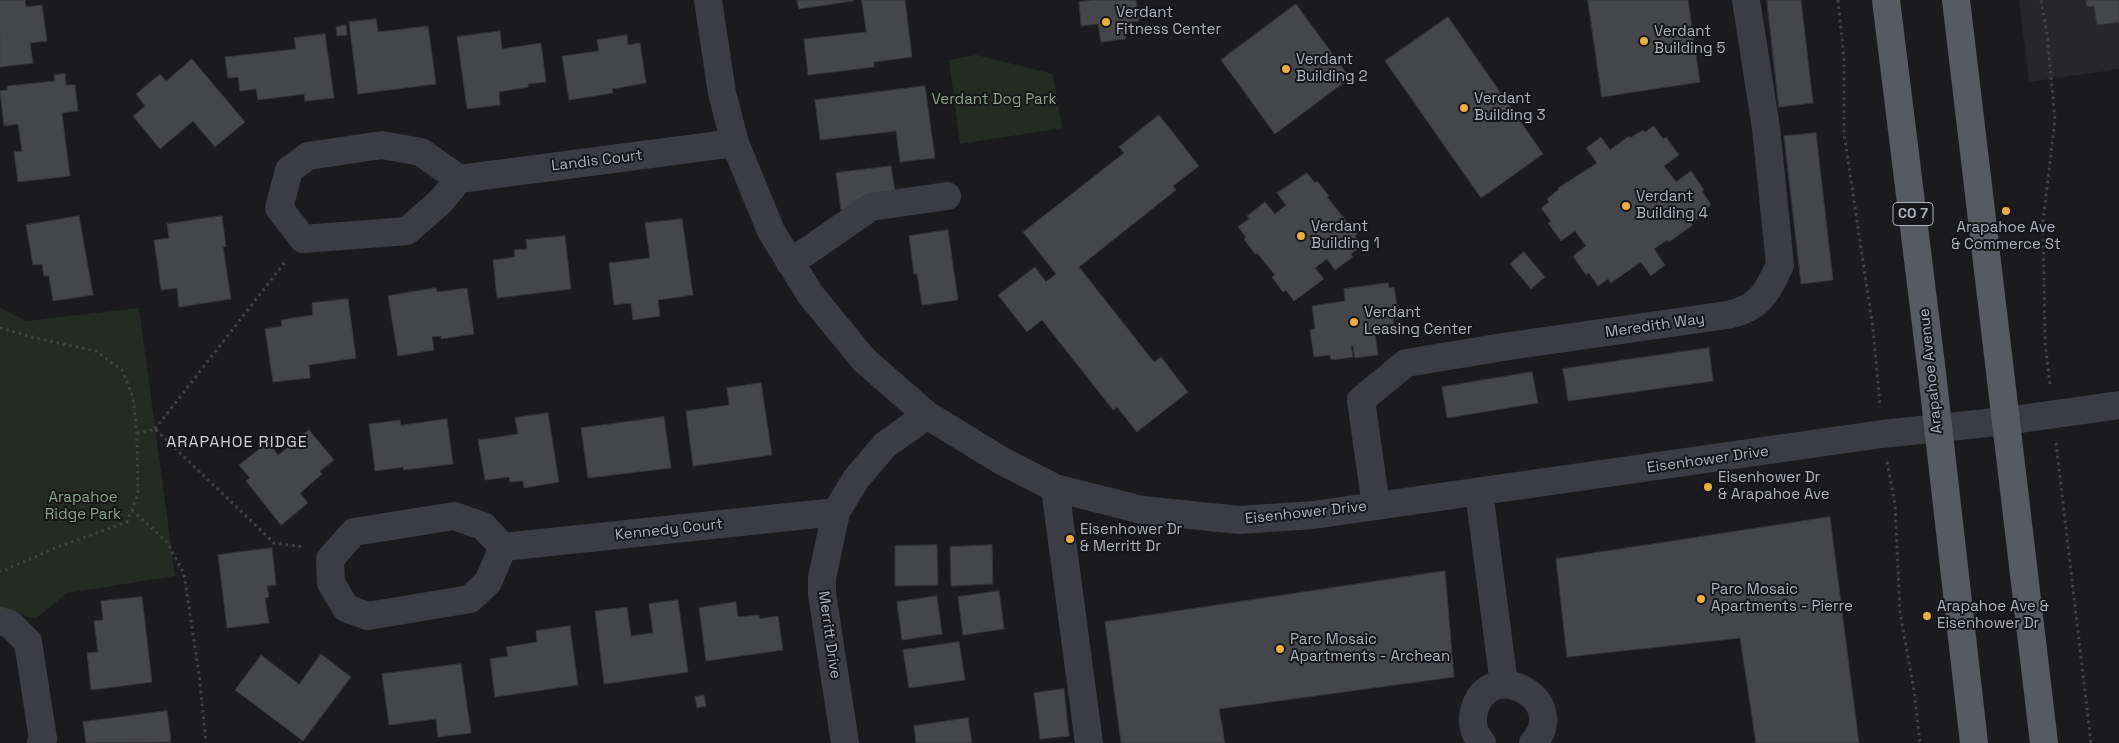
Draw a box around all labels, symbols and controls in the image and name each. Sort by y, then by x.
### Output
place label: Verdant Fitness Center [1116,4,1221,39]
marker: Verdant Fitness Center [1100,16,1112,28]
place label: Verdant Building 5 [1654,23,1725,58]
marker: Verdant Building 5 [1638,35,1650,47]
place label: Verdant Building 2 [1296,51,1368,86]
marker: Verdant Building 2 [1280,63,1292,75]
place label: Verdant Building 3 [1474,90,1546,125]
park label: Verdant Dog Park [932,91,1056,109]
marker: Verdant Building 3 [1458,102,1470,114]
street label: Landis Court [550,146,644,176]
place label: Verdant Building 4 [1636,188,1708,223]
marker: Verdant Building 4 [1620,200,1632,212]
road number: CO 7 [1893,202,1933,225]
marker: Arapahoe Ave & Commerce St [2000,205,2012,217]
place label: Verdant Building 1 [1311,218,1380,253]
place label: Arapahoe Ave & Commerce St [1951,219,2061,254]
marker: Verdant Building 1 [1295,230,1307,242]
place label: Verdant Leasing Center [1364,304,1473,339]
street label: Arapahoe Avenue [1915,307,1947,435]
street label: Meredith Way [1604,310,1706,342]
marker: Verdant Leasing Center [1348,316,1360,328]
district label: ARAPAHOE RIDGE [164,433,310,453]
street label: Eisenhower Drive [1646,443,1770,477]
place label: Eisenhower Dr & Arapahoe Ave [1718,469,1830,504]
marker: Eisenhower Dr & Arapahoe Ave [1702,481,1714,493]
park label: Arapahoe Ridge Park [45,489,121,524]
street label: Eisenhower Drive [1244,498,1368,528]
street label: Kennedy Court [614,515,724,545]
place label: Eisenhower Dr & Merritt Dr [1080,521,1182,556]
marker: Eisenhower Dr & Merritt Dr [1064,533,1076,545]
place label: Parc Mosaic Apartments - Pierre [1711,581,1853,616]
street label: Merritt Drive [814,590,844,680]
marker: Parc Mosaic Apartments - Pierre [1695,593,1707,605]
place label: Arapahoe Ave & Eisenhower Dr [1937,598,2049,633]
marker: Arapahoe Ave & Eisenhower Dr [1921,610,1933,622]
place label: Parc Mosaic Apartments - Archean [1290,631,1450,666]
marker: Parc Mosaic Apartments - Archean [1274,643,1286,655]

